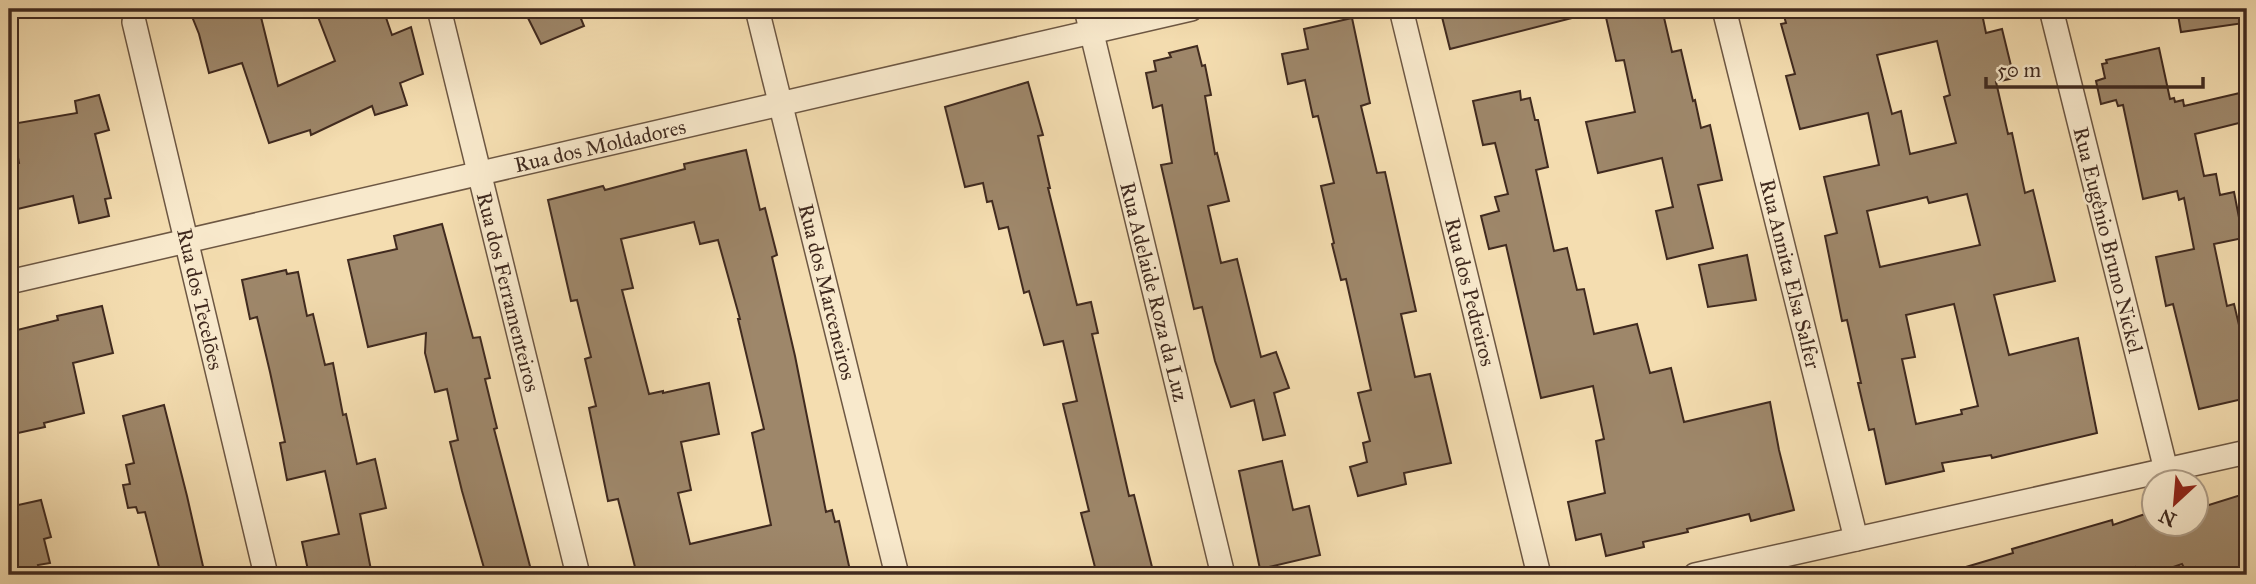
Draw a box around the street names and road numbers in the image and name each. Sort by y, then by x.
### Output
street label: Rua dos Moldadores [512,114,688,178]
street label: Rua Eugênio Bruno Nickel [2067,124,2149,356]
street label: Rua Annita Elsa Salfer [1754,177,1826,372]
street label: Rua Adelaide Roza da Luz [1114,180,1194,405]
street label: Rua dos Ferramenteiros [471,189,545,395]
street label: Rua dos Marceneiros [793,201,861,383]
street label: Rua dos Pedreiros [1439,215,1501,369]
street label: Rua dos Tecelões [171,226,229,372]

